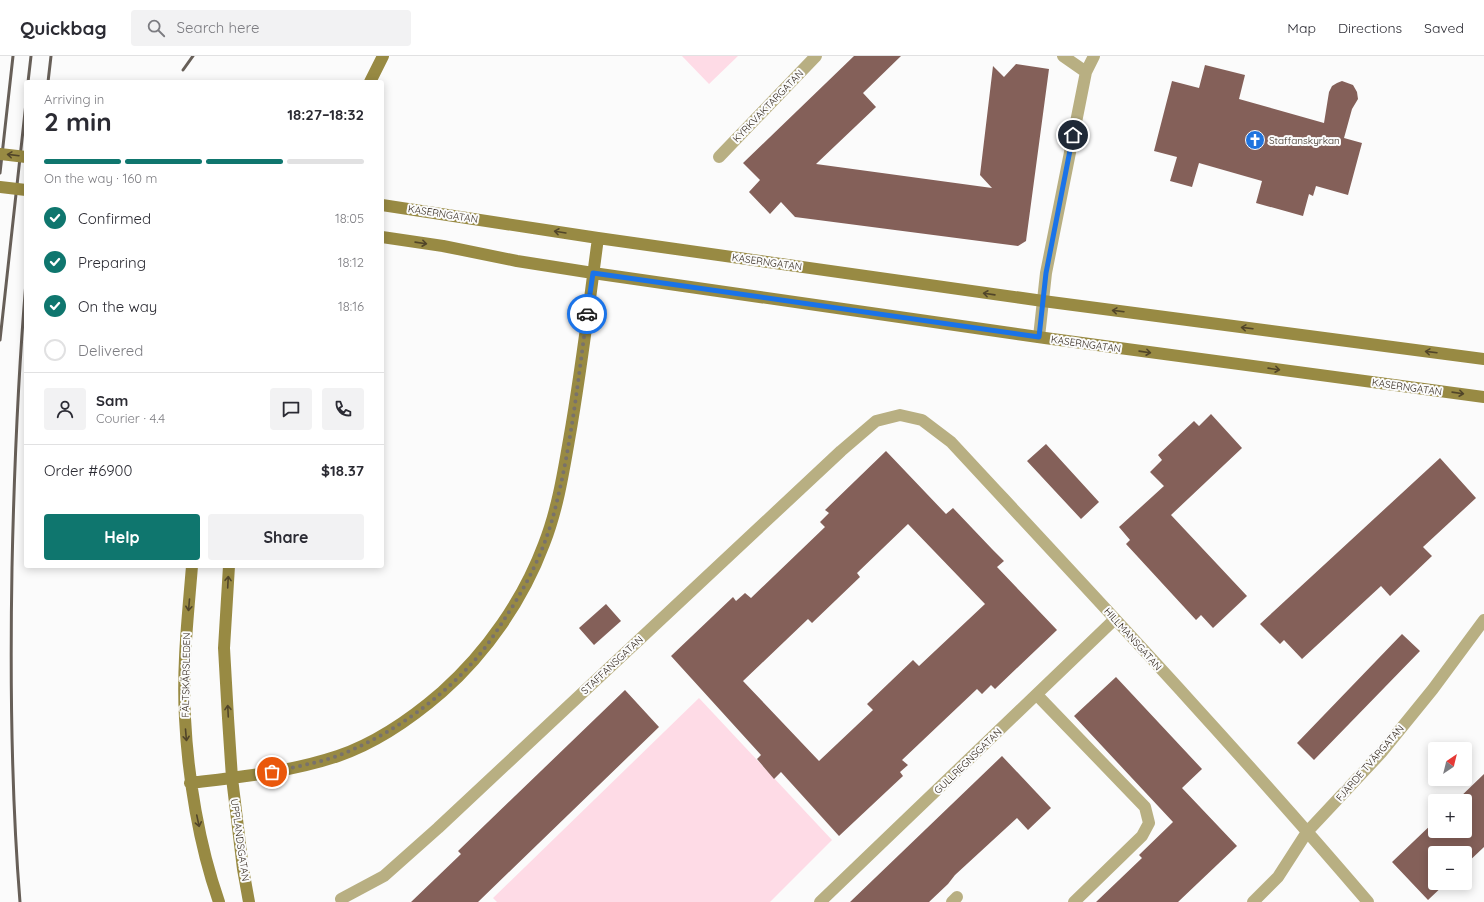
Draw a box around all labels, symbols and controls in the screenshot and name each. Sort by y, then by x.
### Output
search box [131,10,411,46]
text: Quickbag [20,16,107,40]
icon: search [145,17,167,39]
text: Search here [177,18,259,37]
text: Map [1287,19,1316,37]
text: Directions [1338,19,1402,37]
text: Saved [1424,19,1464,37]
street label: KYRKVAKTARGATAN [730,67,806,145]
text: Arriving in [44,91,104,107]
text: 2 min [44,105,112,138]
text: 18:27–18:32 [287,105,364,124]
pin [1056,118,1090,152]
icon: home [1062,124,1084,146]
church icon: Staffanskyrkan [1244,129,1266,151]
place label: Staffanskyrkan [1269,134,1340,147]
one-way arrow [7,152,20,159]
text: On the way · 160 m [44,170,157,186]
street label: KASERNGATAN [407,202,479,226]
icon: check [44,207,66,229]
text: Confirmed [78,209,151,228]
text: 18:05 [335,210,364,226]
one-way arrow [553,228,566,236]
one-way arrow [414,239,427,247]
icon: check [44,251,66,273]
street label: KASERNGATAN [731,251,803,273]
text: Preparing [78,253,146,272]
text: 18:12 [338,254,364,270]
one-way arrow [983,290,996,298]
courier [567,294,607,334]
icon: check [44,295,66,317]
text: On the way [78,297,157,316]
text: 18:16 [338,298,364,314]
icon: car [576,303,598,325]
one-way arrow [1112,307,1125,315]
one-way arrow [1241,324,1254,332]
street label: KASERNGATAN [1050,333,1122,355]
text: Delivered [78,341,143,360]
one-way arrow [1138,348,1151,355]
one-way arrow [1425,348,1438,356]
one-way arrow [1267,365,1280,373]
street label: KASERNGATAN [1371,376,1443,398]
button: person [44,388,86,430]
button: chat [270,388,312,430]
button: phone [322,388,364,430]
one-way arrow [1451,389,1464,397]
text: Sam [96,391,128,410]
text: Courier · 4.4 [96,410,165,426]
text: Order #6900 [44,461,132,480]
text: $18.37 [321,461,364,480]
button: Help [44,514,200,560]
button: Share [208,514,364,560]
one-way arrow [224,576,232,589]
one-way arrow [185,598,192,611]
street label: HILLMANSGATAN [1101,605,1165,673]
street label: FÄLTSKÄRSLEDEN [179,632,193,718]
street label: STAFFANSGATAN [578,633,646,697]
one-way arrow [224,705,231,718]
street label: FJÄRDE TVÄRGATAN [1333,722,1407,804]
street label: GULLREGNSGATAN [931,725,1005,797]
one-way arrow [183,728,190,741]
north arrow [1428,742,1472,786]
map controls [1428,742,1472,890]
pin [255,755,289,789]
icon: bag [261,761,283,783]
button: + [1428,794,1472,838]
street label: UPPLANDSGATAN [228,798,252,882]
one-way arrow [195,814,203,827]
button: − [1428,846,1472,890]

